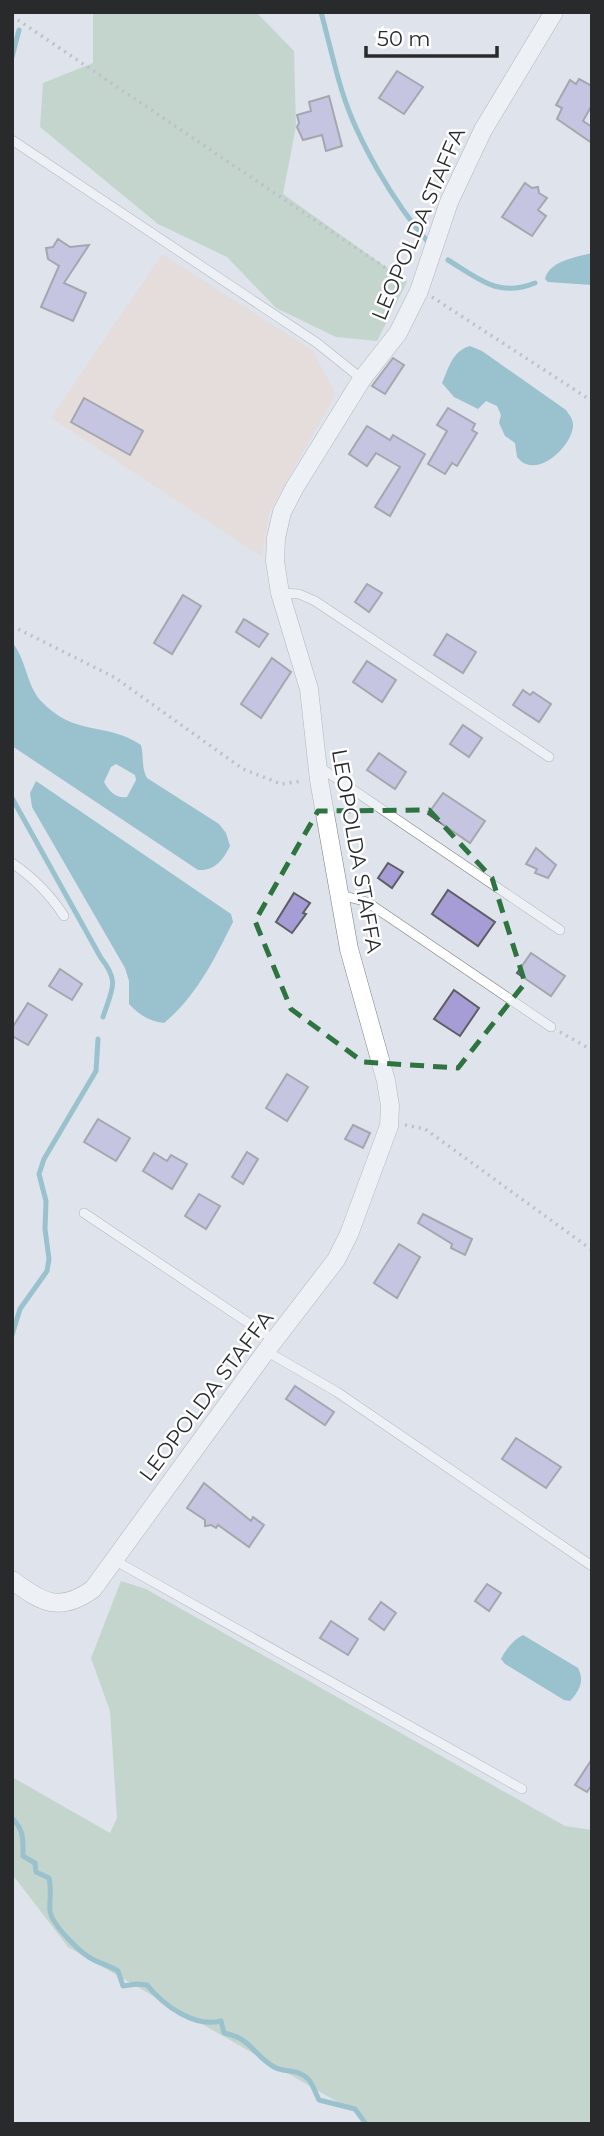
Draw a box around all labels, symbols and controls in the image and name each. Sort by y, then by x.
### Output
scale bar [366,14,497,58]
text: 50 m [377,26,431,51]
street label: LEOPOLDA STAFFA [366,123,470,324]
street label: LEOPOLDA STAFFA [327,747,387,956]
street label: LEOPOLDA STAFFA [134,1305,279,1486]

